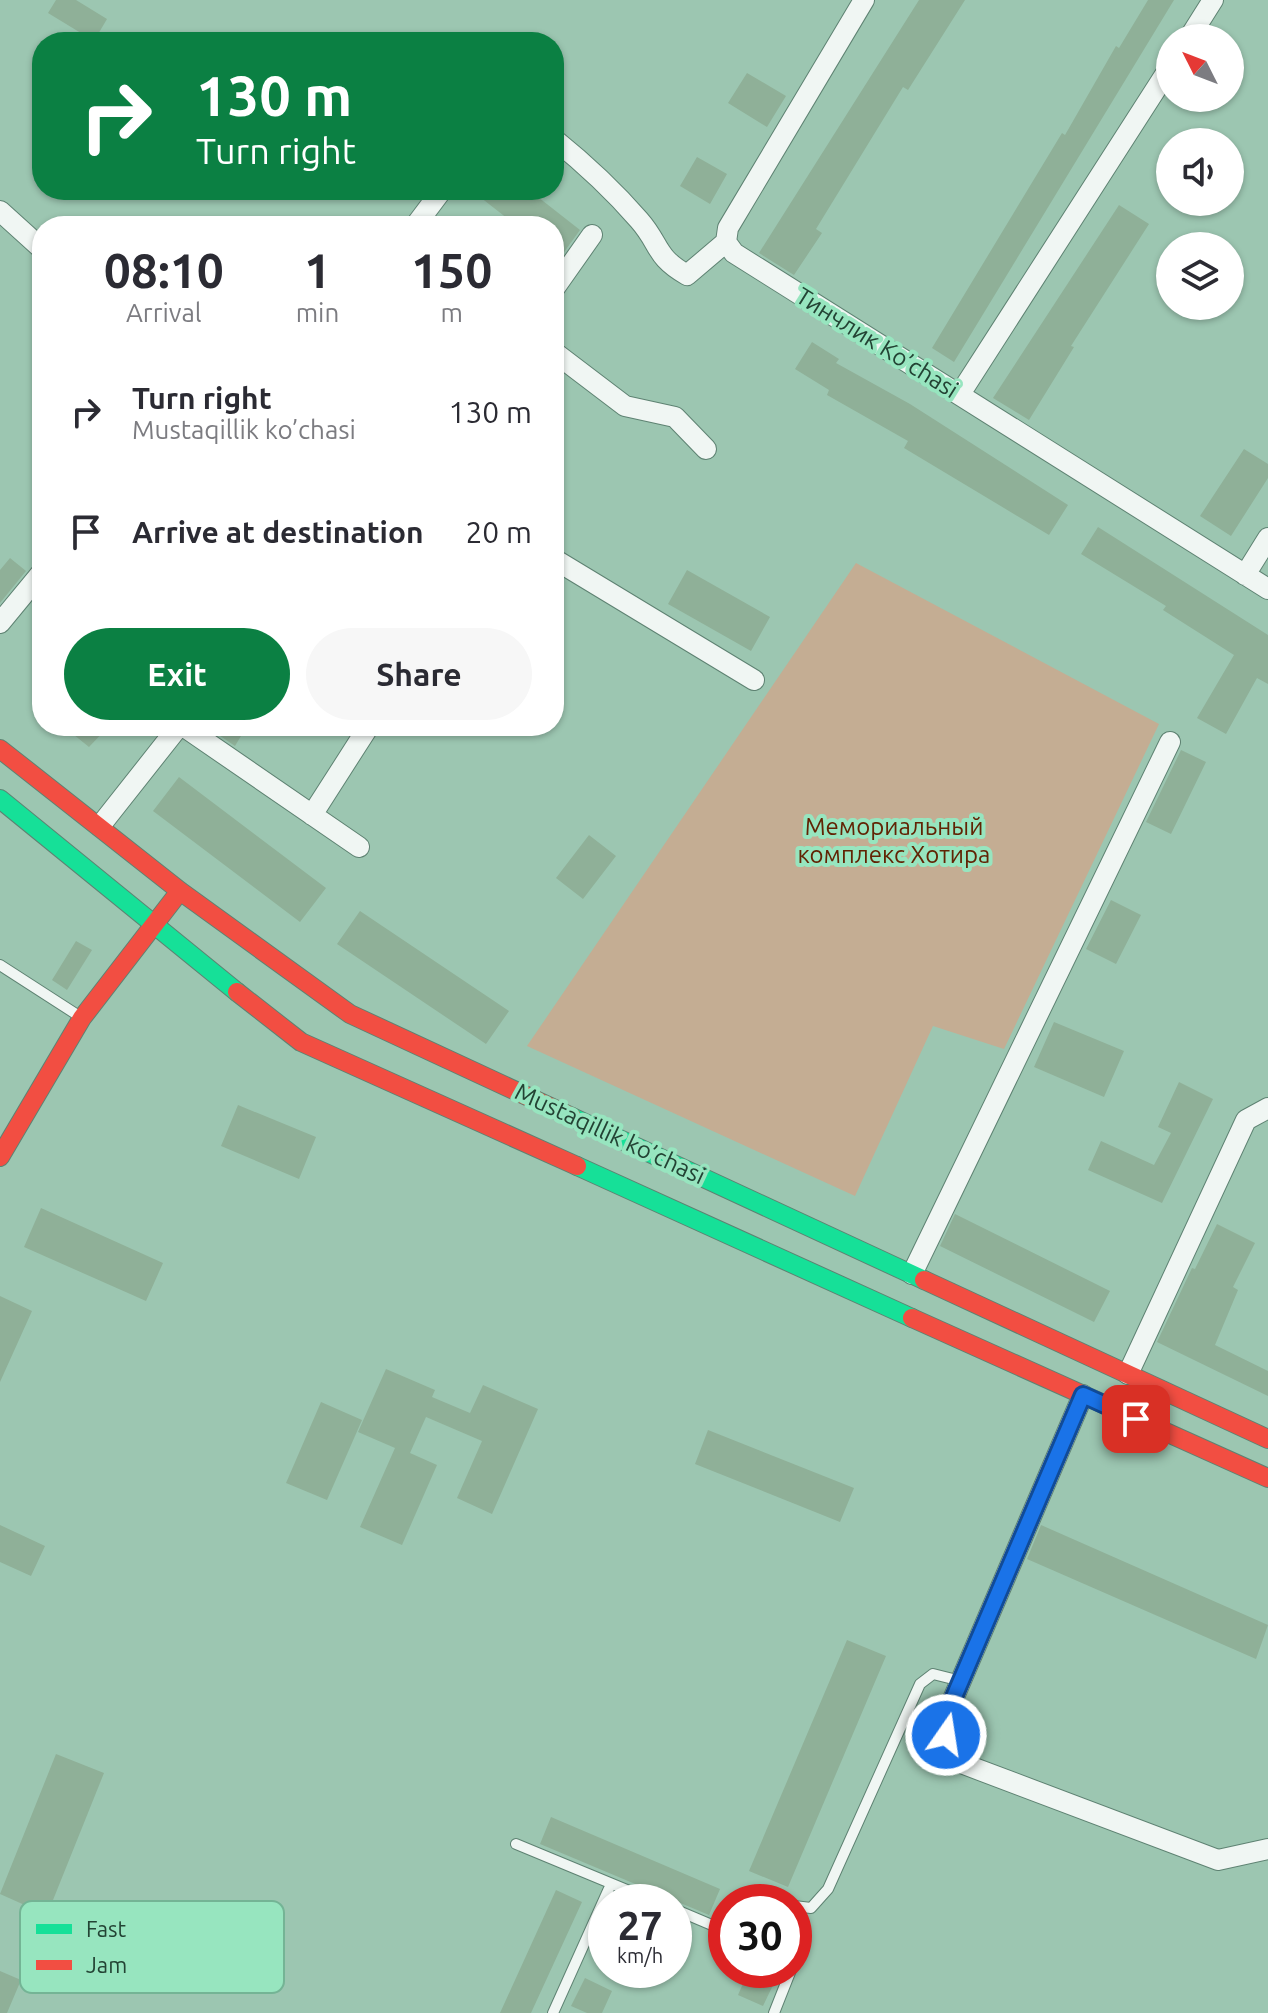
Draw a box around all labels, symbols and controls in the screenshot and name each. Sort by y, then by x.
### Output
north arrow [1156,24,1244,112]
map controls [1156,24,1244,320]
icon: right [64,64,168,168]
text: 130 m [196,64,352,127]
button: sound [1156,128,1244,216]
text: Turn right [196,130,356,171]
button: layers [1156,232,1244,320]
text: 08:10 [104,243,224,297]
text: 1 [304,243,331,297]
text: 150 [411,243,492,297]
street label: Тинчлик Ko’chasi [791,282,963,403]
text: Arrival [126,298,202,327]
text: min [296,298,339,327]
text: m [440,298,463,327]
text: Turn right [132,381,272,415]
icon: right [64,390,108,434]
text: 130 m [448,395,532,429]
text: Mustaqillik ko’chasi [132,415,356,444]
icon: arrive [64,510,108,554]
text: Arrive at destination [132,515,424,549]
text: 20 m [465,515,532,549]
button: Exit [64,628,290,720]
button: Share [306,628,532,720]
park label: Мемориальный комплекс Хотира [798,813,990,868]
street label: Mustaqillik ko’chasi [511,1078,710,1189]
pin [1102,1385,1170,1453]
icon: arrive [1114,1397,1158,1441]
position arrow [904,1693,988,1777]
speed limit sign: 30 [708,1884,812,1988]
legend [20,1901,284,1993]
text: 27 [617,1903,663,1948]
text: Fast [86,1916,127,1941]
text: km/h [617,1944,663,1967]
text: Jam [86,1952,127,1977]

